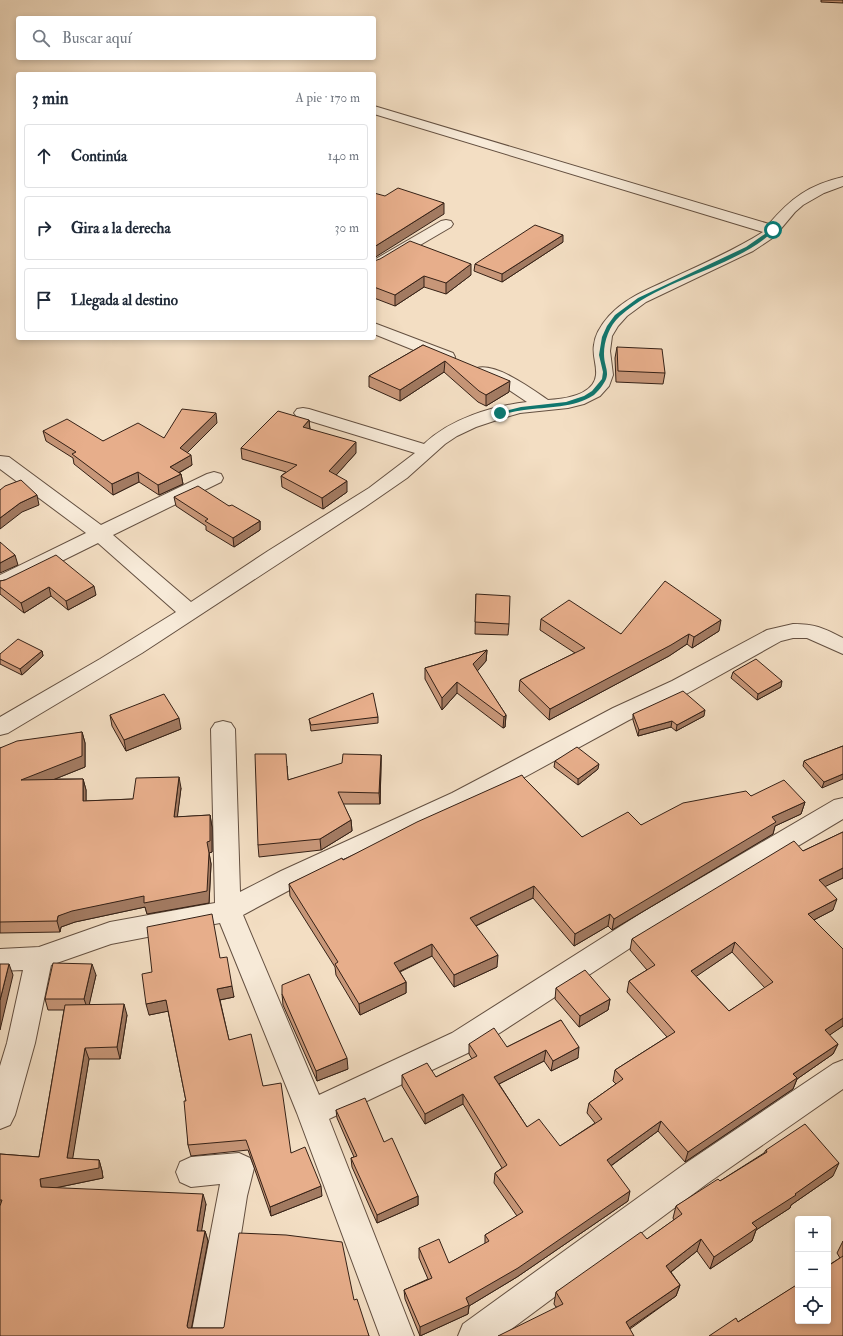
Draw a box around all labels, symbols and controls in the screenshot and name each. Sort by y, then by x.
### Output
search box [16,16,376,60]
icon: search [30,27,52,49]
text: Buscar aquí [62,29,131,48]
text: 3 min [32,88,69,109]
text: A pie · 170 m [296,90,360,106]
icon: ahead [33,145,55,167]
text: Continúa [71,147,127,166]
text: 140 m [328,148,359,164]
icon: right [33,217,55,239]
text: Gira a la derecha [71,219,171,238]
text: 30 m [335,220,359,236]
route start [764,221,782,239]
icon: arrive [33,289,55,311]
text: Llegada al destino [71,291,178,310]
route end [491,404,509,422]
map controls [795,1216,831,1324]
button: + [795,1216,831,1252]
button: − [795,1252,831,1288]
button: locate [795,1288,831,1324]

